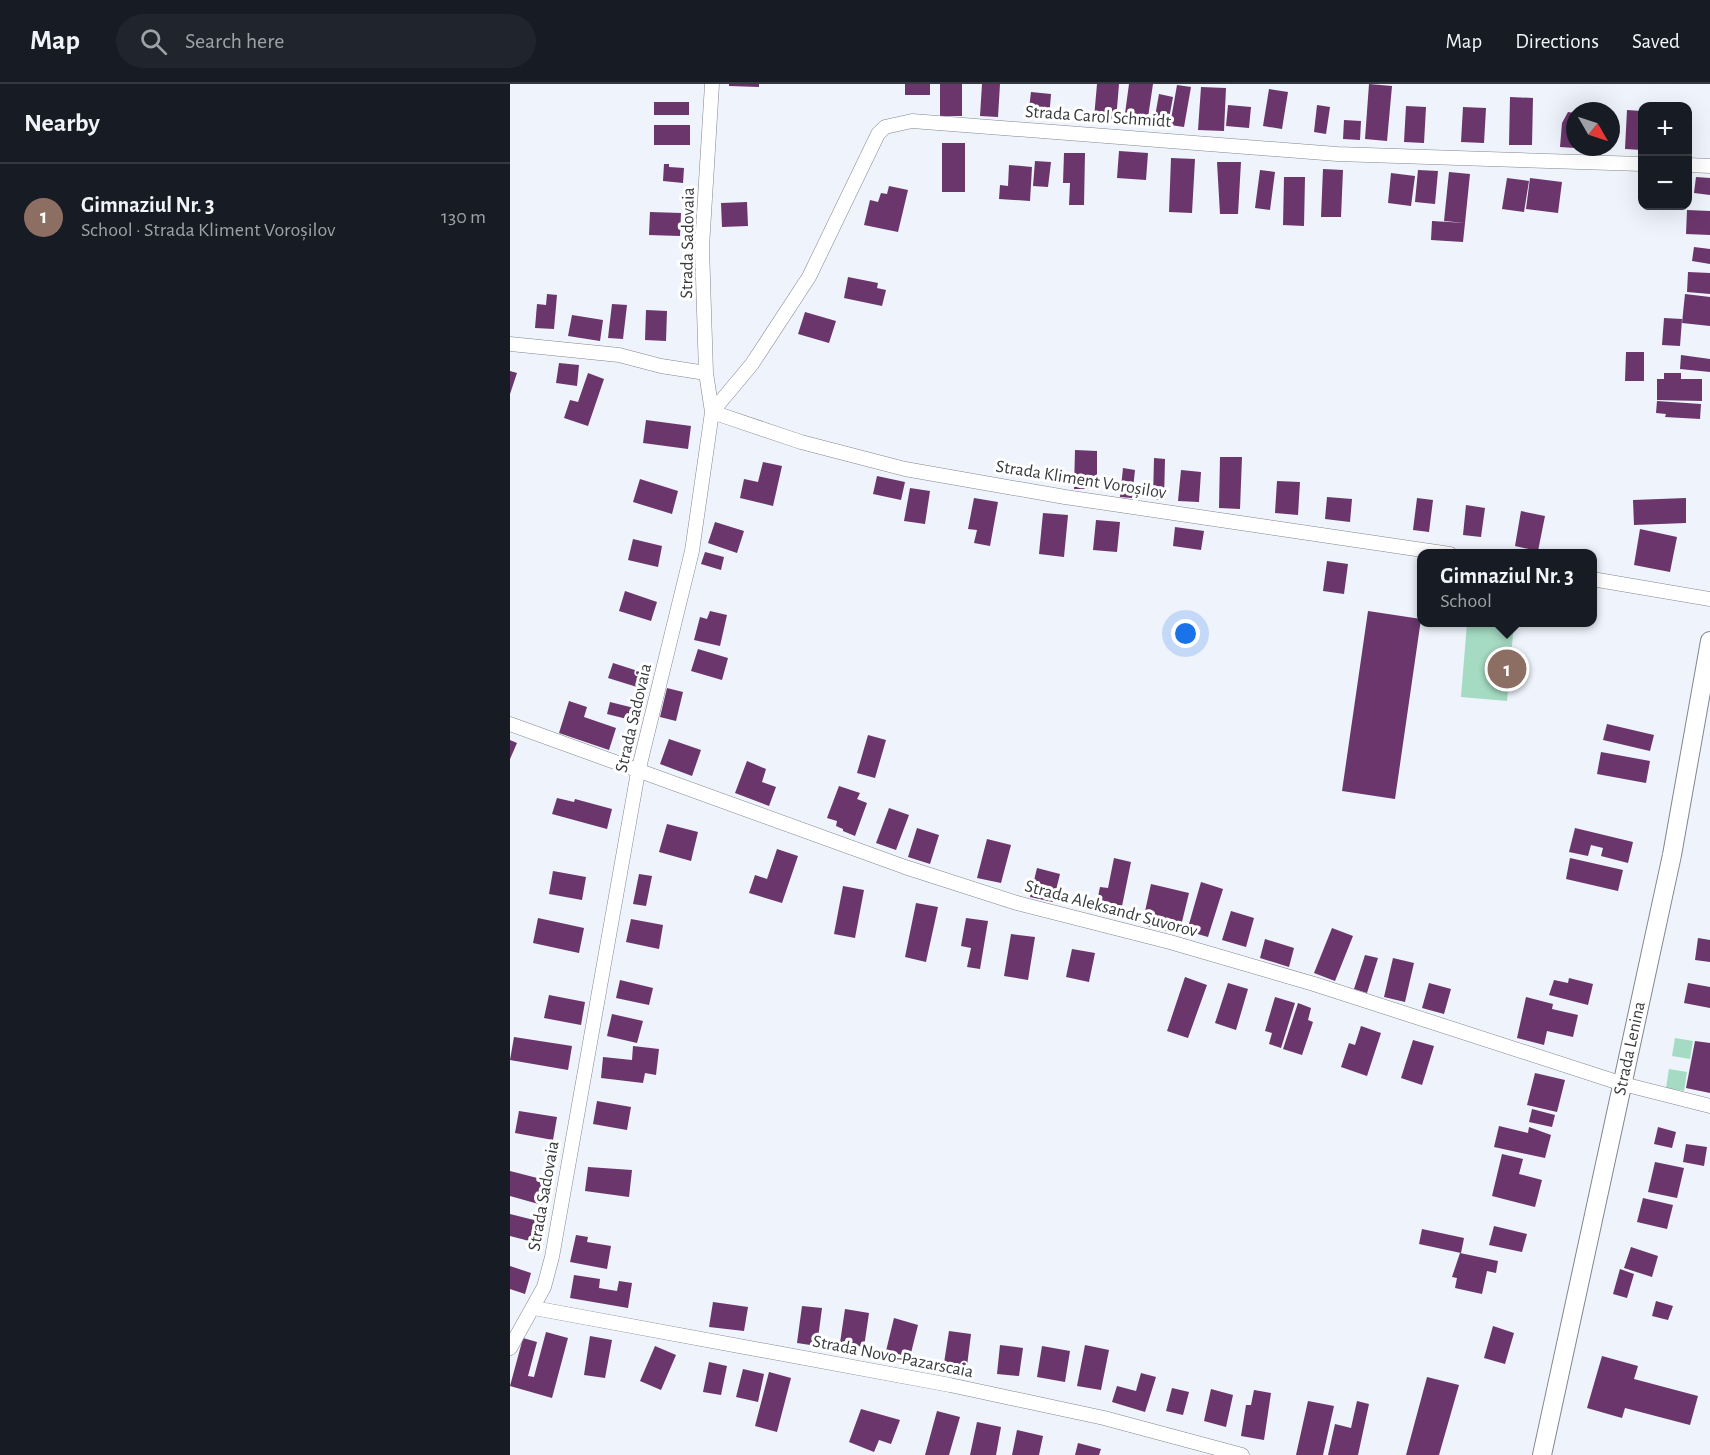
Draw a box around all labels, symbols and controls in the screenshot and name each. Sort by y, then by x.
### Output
search box [116,14,536,68]
icon: search [137,25,170,58]
text: Map [30,27,80,55]
text: Search here [185,30,284,52]
text: Map [1446,31,1482,52]
text: Directions [1515,31,1599,52]
text: Saved [1632,31,1680,52]
north arrow [1566,102,1620,156]
map controls [1638,102,1692,210]
button: + [1638,102,1692,156]
street label: Strada Carol Schmidt [1024,103,1172,131]
text: Nearby [24,110,100,136]
button: − [1638,156,1692,210]
street label: Strada Sadovaia [678,187,698,299]
text: Gimnaziul Nr. 3 [81,194,214,216]
text: 1 [40,207,47,227]
text: 130 m [441,207,486,227]
text: School · Strada Kliment Voroșilov [81,220,336,240]
street label: Strada Kliment Voroșilov [994,458,1168,503]
popup [1417,549,1597,627]
text: Gimnaziul Nr. 3 [1440,565,1574,587]
text: School [1440,591,1492,611]
your location [1171,619,1200,648]
pin: 1 [1488,646,1526,692]
street label: Strada Sadovaia [613,662,655,774]
street label: Strada Aleksandr Suvorov [1023,877,1200,941]
street label: Strada Lenina [1611,1000,1649,1097]
street label: Strada Sadovaia [525,1140,563,1252]
street label: Strada Novo-Pazarscaia [811,1333,975,1381]

